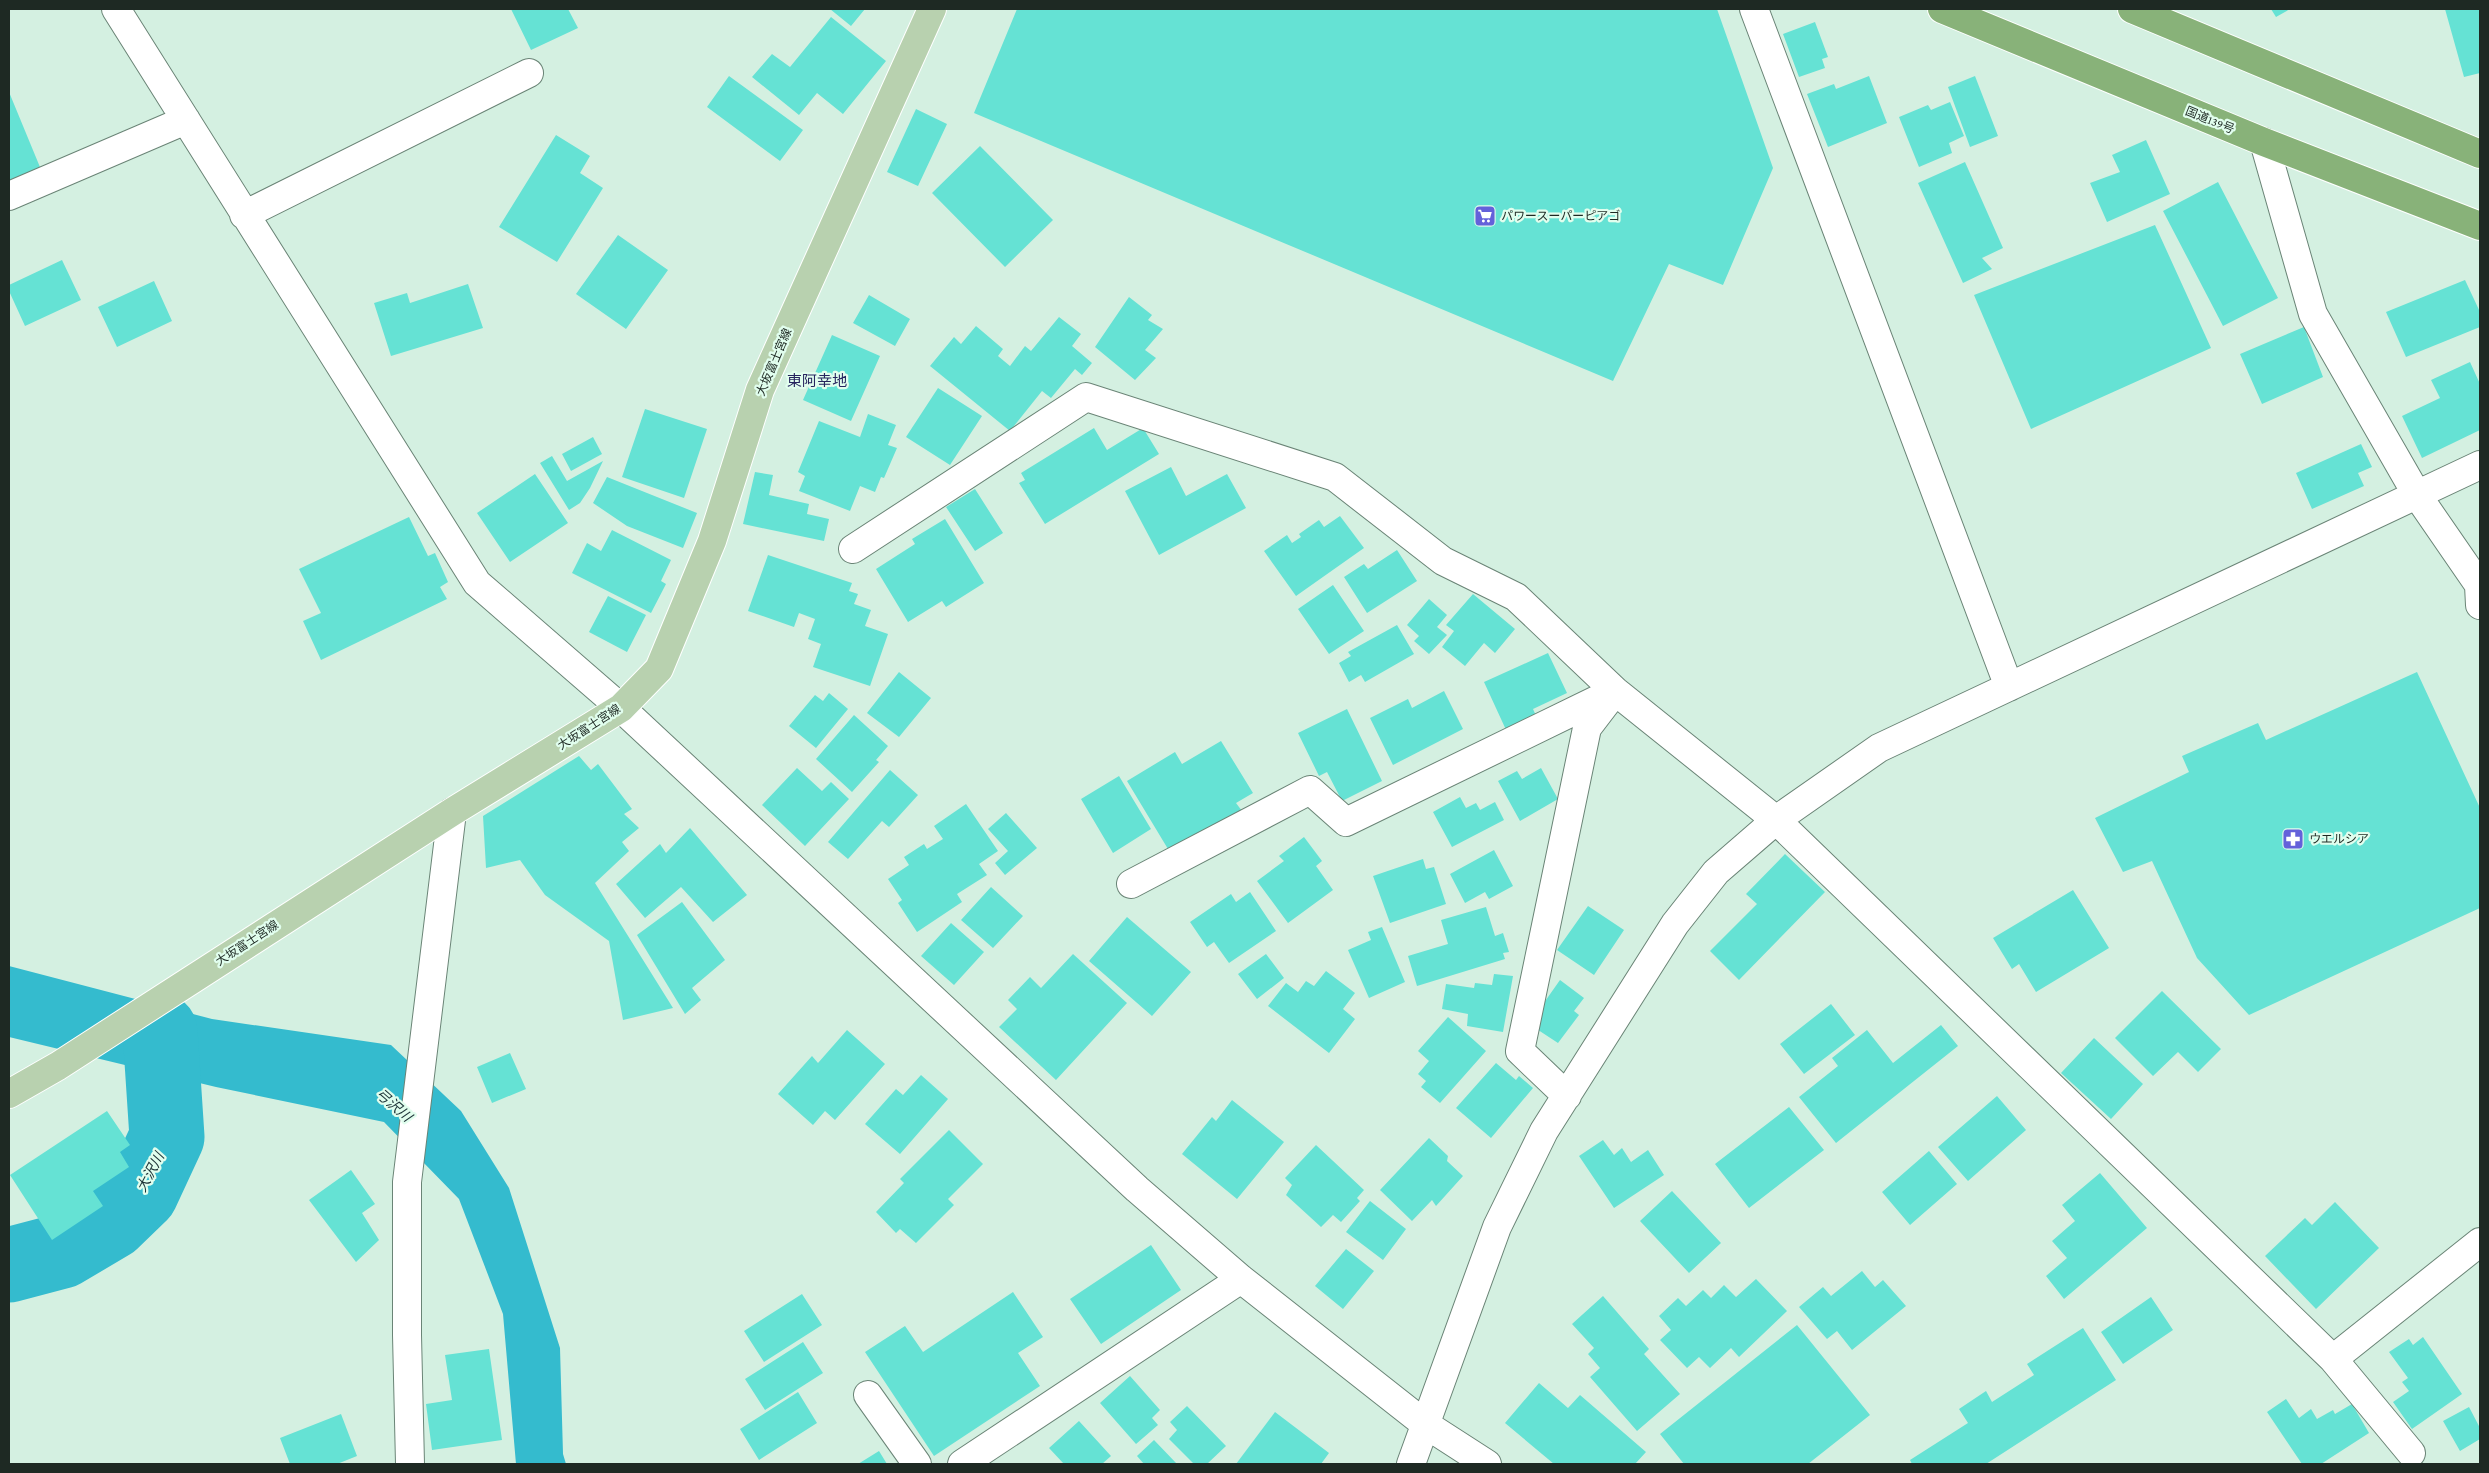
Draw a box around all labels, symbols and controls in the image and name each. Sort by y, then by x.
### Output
street label: 国道139号 [2183,104,2237,136]
supermarket icon: パワースーパーピアゴ [1473,204,1497,228]
place label: パワースーパーピアゴ [1501,209,1620,223]
street label: 大坂富士宮線 [753,326,795,398]
district label: 東阿幸地 [787,373,847,389]
street label: 大坂富士宮線 [555,702,623,752]
pharmacy icon: ウエルシア [2281,827,2305,851]
place label: ウエルシア [2309,832,2369,846]
street label: 大坂富士宮線 [213,918,281,968]
water label: 弓沢川 [373,1085,417,1126]
water label: 大沢川 [133,1148,168,1194]

